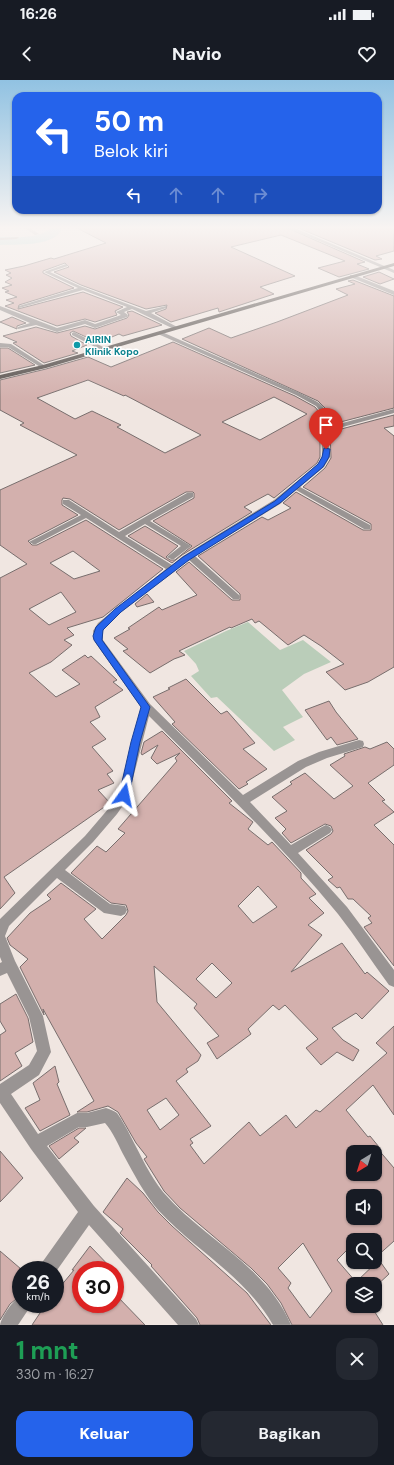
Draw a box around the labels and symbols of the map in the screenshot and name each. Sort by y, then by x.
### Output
place label: AIRIN Klinik Kopo [85,333,139,358]
marker: AIRIN Klinik Kopo [72,340,82,350]
pin [309,408,343,449]
position arrow [103,774,145,816]
north arrow [346,1145,382,1181]
speed limit sign: 30 [72,1261,124,1313]

